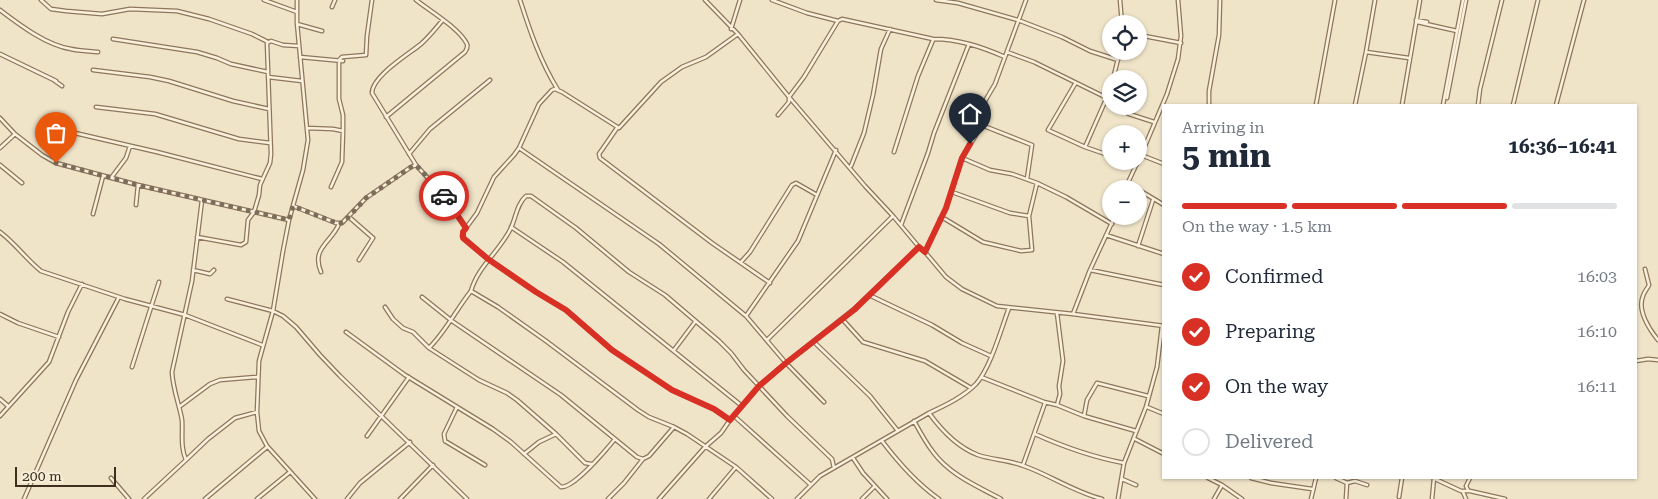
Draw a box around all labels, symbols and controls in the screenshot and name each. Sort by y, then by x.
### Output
map controls [1102,15,1147,225]
button: locate [1102,15,1147,60]
button: layers [1102,70,1147,115]
pin [949,93,991,144]
icon: home [956,100,984,128]
pin [35,112,77,163]
text: Arriving in [1182,118,1265,137]
icon: bag [42,119,70,147]
button: + [1102,125,1147,170]
text: 16:36–16:41 [1508,135,1617,158]
text: 5 min [1182,137,1271,175]
courier [419,171,469,221]
button: − [1102,180,1147,225]
icon: car [430,182,458,210]
text: On the way · 1.5 km [1182,217,1332,236]
icon: check [1182,263,1210,291]
text: Confirmed [1225,265,1323,288]
text: 16:03 [1577,267,1617,286]
icon: check [1182,318,1210,346]
text: Preparing [1225,320,1315,343]
text: 16:10 [1577,322,1617,341]
icon: check [1182,373,1210,401]
text: On the way [1225,375,1328,398]
text: 16:11 [1577,377,1617,396]
text: Delivered [1225,430,1313,453]
scale bar [15,464,116,487]
text: 200 m [22,468,62,484]

